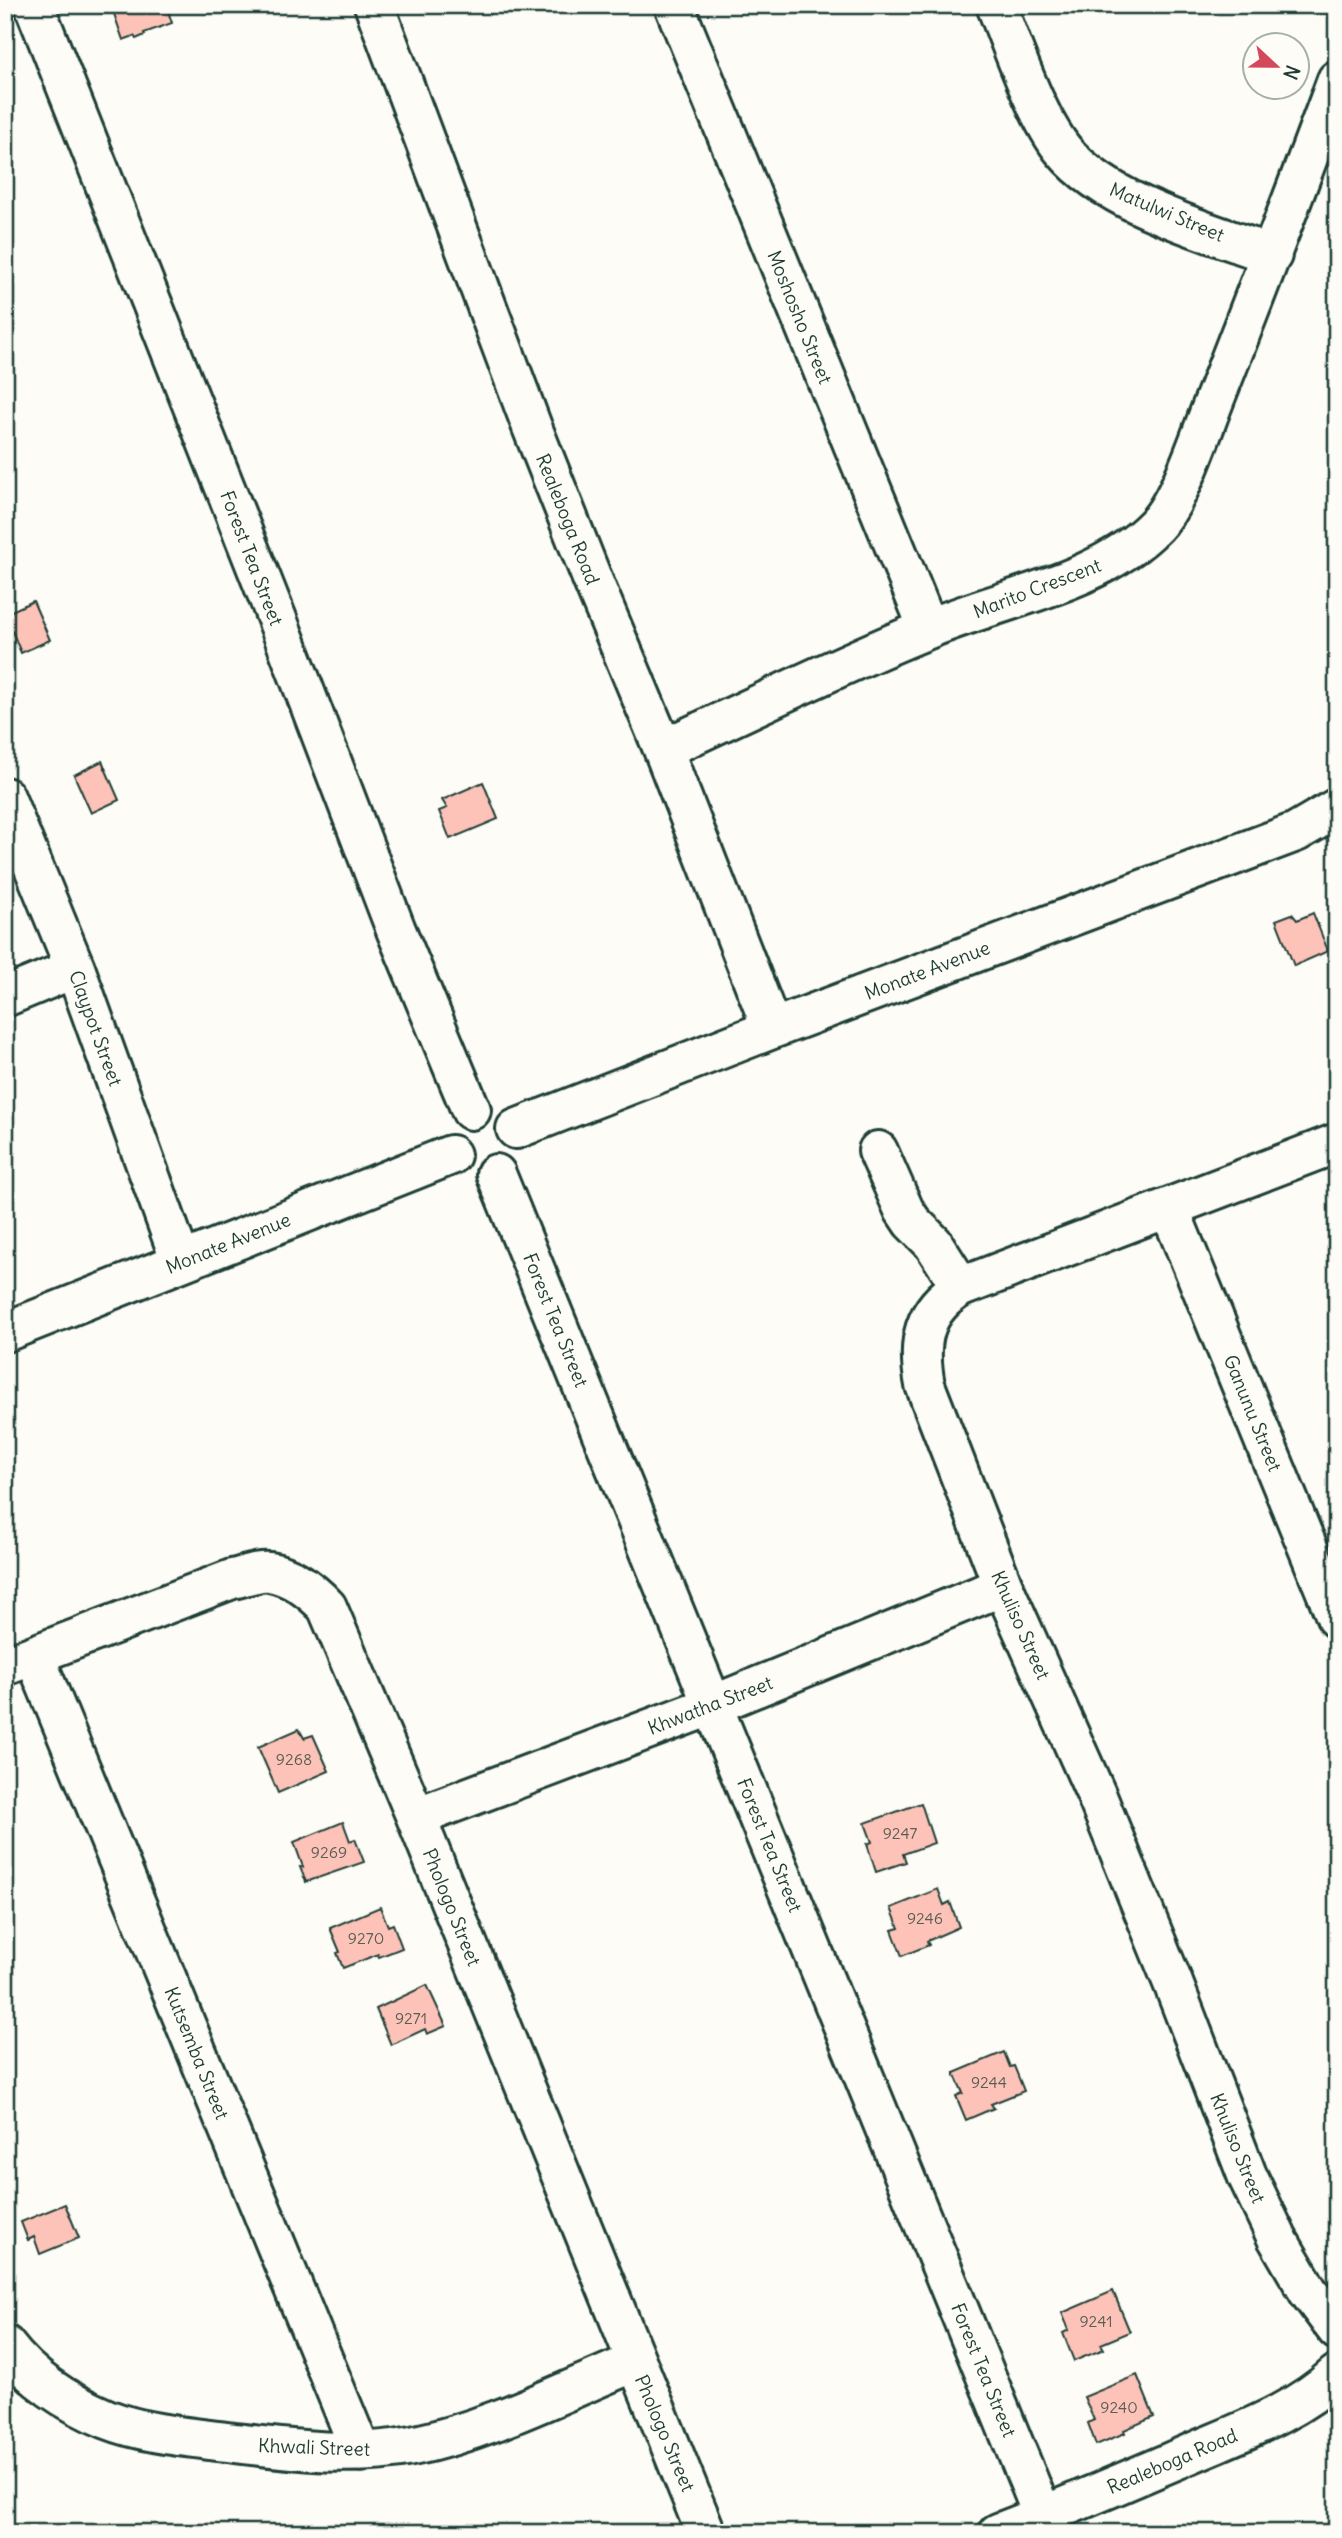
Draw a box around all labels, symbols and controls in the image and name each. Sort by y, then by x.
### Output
north arrow [1240,32,1310,102]
text: N [1278,62,1305,83]
street label: Matulwi Street [1106,177,1228,247]
street label: Moshosho Street [762,247,838,387]
street label: Realeboga Road [531,450,605,588]
street label: Forest Tea Street [215,487,289,629]
street label: Marito Crescent [970,553,1104,623]
street label: Monate Avenue [861,935,993,1005]
street label: Claypot Street [64,967,128,1089]
street label: Monate Avenue [162,1207,294,1279]
street label: Forest Tea Street [518,1249,594,1391]
street label: Ganunu Street [1219,1351,1287,1475]
street label: Khuliso Street [986,1567,1056,1683]
street label: Khwatha Street [644,1670,776,1740]
house number: 9268 [276,1749,312,1769]
street label: Forest Tea Street [732,1774,808,1916]
house number: 9247 [883,1823,917,1843]
house number: 9269 [311,1842,347,1862]
street label: Phologo Street [418,1845,486,1969]
house number: 9246 [907,1908,943,1928]
house number: 9270 [348,1928,384,1948]
street label: Kutsemba Street [159,1983,235,2123]
house number: 9271 [395,2008,427,2028]
house number: 9244 [971,2072,1007,2092]
street label: Khuliso Street [1205,2089,1271,2207]
street label: Forest Tea Street [946,2299,1022,2441]
house number: 9241 [1079,2311,1113,2331]
street label: Phologo Street [630,2371,700,2495]
house number: 9240 [1100,2397,1138,2417]
street label: Realeboga Road [1103,2423,1241,2499]
street label: Khwali Street [258,2433,370,2461]

